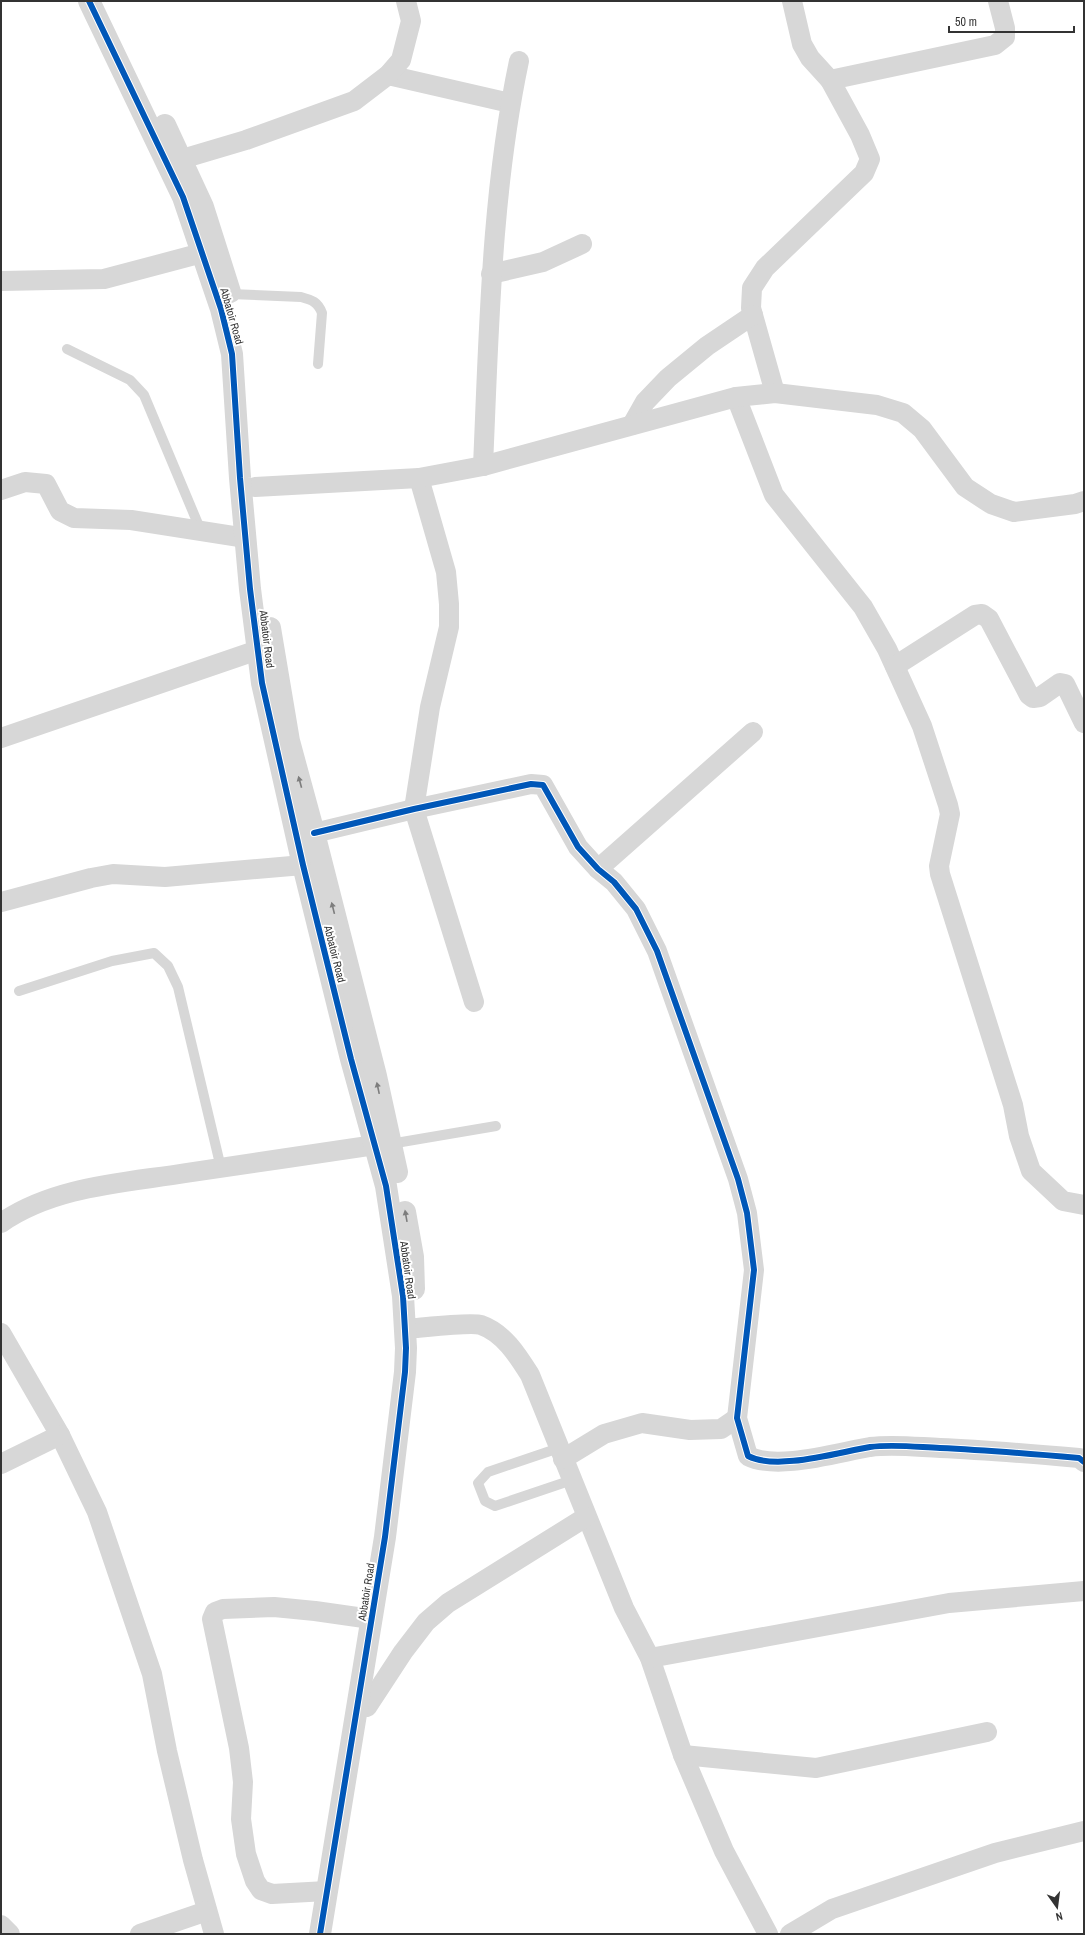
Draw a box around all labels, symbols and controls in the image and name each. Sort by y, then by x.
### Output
scale bar [949,8,1074,34]
text: 50 m [955,14,977,30]
street label: Abbatoir Road [217,285,247,346]
street label: Abbatoir Road [256,608,277,669]
one-way arrow [297,776,303,788]
one-way arrow [330,902,336,914]
street label: Abbatoir Road [321,923,349,984]
one-way arrow [375,1082,381,1095]
one-way arrow [402,1209,408,1222]
street label: Abbatoir Road [397,1239,419,1300]
street label: Abbatoir Road [354,1562,377,1623]
north arrow [1037,1887,1077,1927]
text: N [1055,1909,1064,1924]

